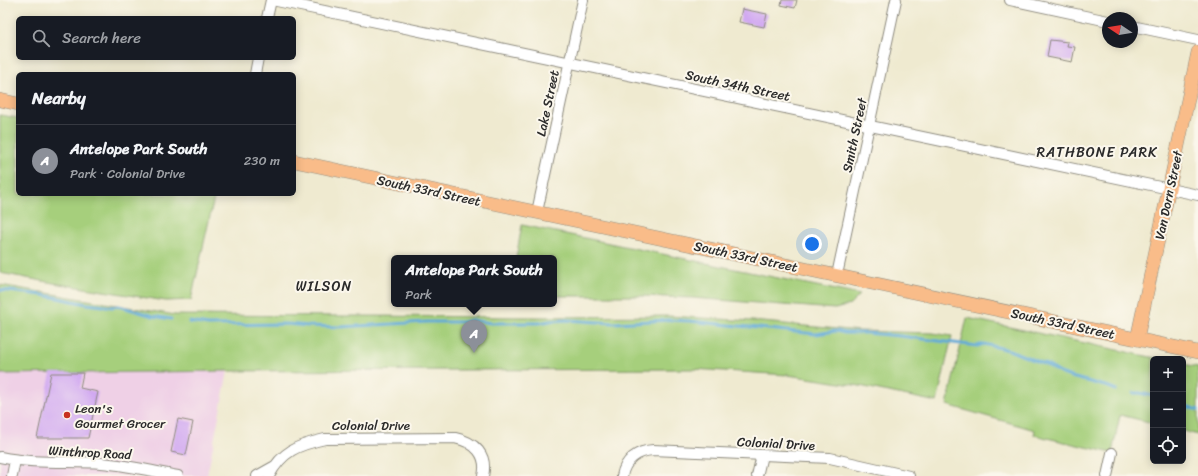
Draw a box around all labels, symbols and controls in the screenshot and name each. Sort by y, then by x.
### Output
north arrow [1102,12,1138,48]
search box [16,16,296,60]
text: Search here [62,25,141,51]
icon: search [30,27,52,49]
street label: South 34th Street [683,63,793,108]
street label: Lake Street [529,67,566,138]
text: Nearby [32,83,86,113]
street label: Smith Street [835,95,874,174]
text: Antelope Park South [70,136,207,162]
district label: RATHBONE PARK [1037,140,1158,165]
street label: Van Dorn Street [1148,148,1189,242]
text: A [41,149,49,172]
text: 230 m [244,149,280,172]
text: Park · Colonial Drive [70,162,185,185]
street label: South 33rd Street [375,168,483,213]
street label: South 33rd Street [692,234,800,279]
your location [802,234,822,254]
popup [391,255,557,307]
text: Antelope Park South [405,257,543,283]
district label: WILSON [296,274,352,299]
text: Park [405,283,432,306]
street label: South 33rd Street [1009,301,1117,346]
pin: A [461,320,487,353]
map controls [1150,356,1186,464]
button: + [1150,356,1186,392]
button: − [1150,392,1186,428]
place label: Leon's Gourmet Grocer [75,397,166,435]
marker: Leon's Gourmet Grocer [62,410,72,420]
street label: Colonial Drive [332,414,410,437]
button: locate [1150,428,1186,464]
street label: Colonial Drive [736,430,816,457]
street label: Winthrop Road [48,439,133,466]

